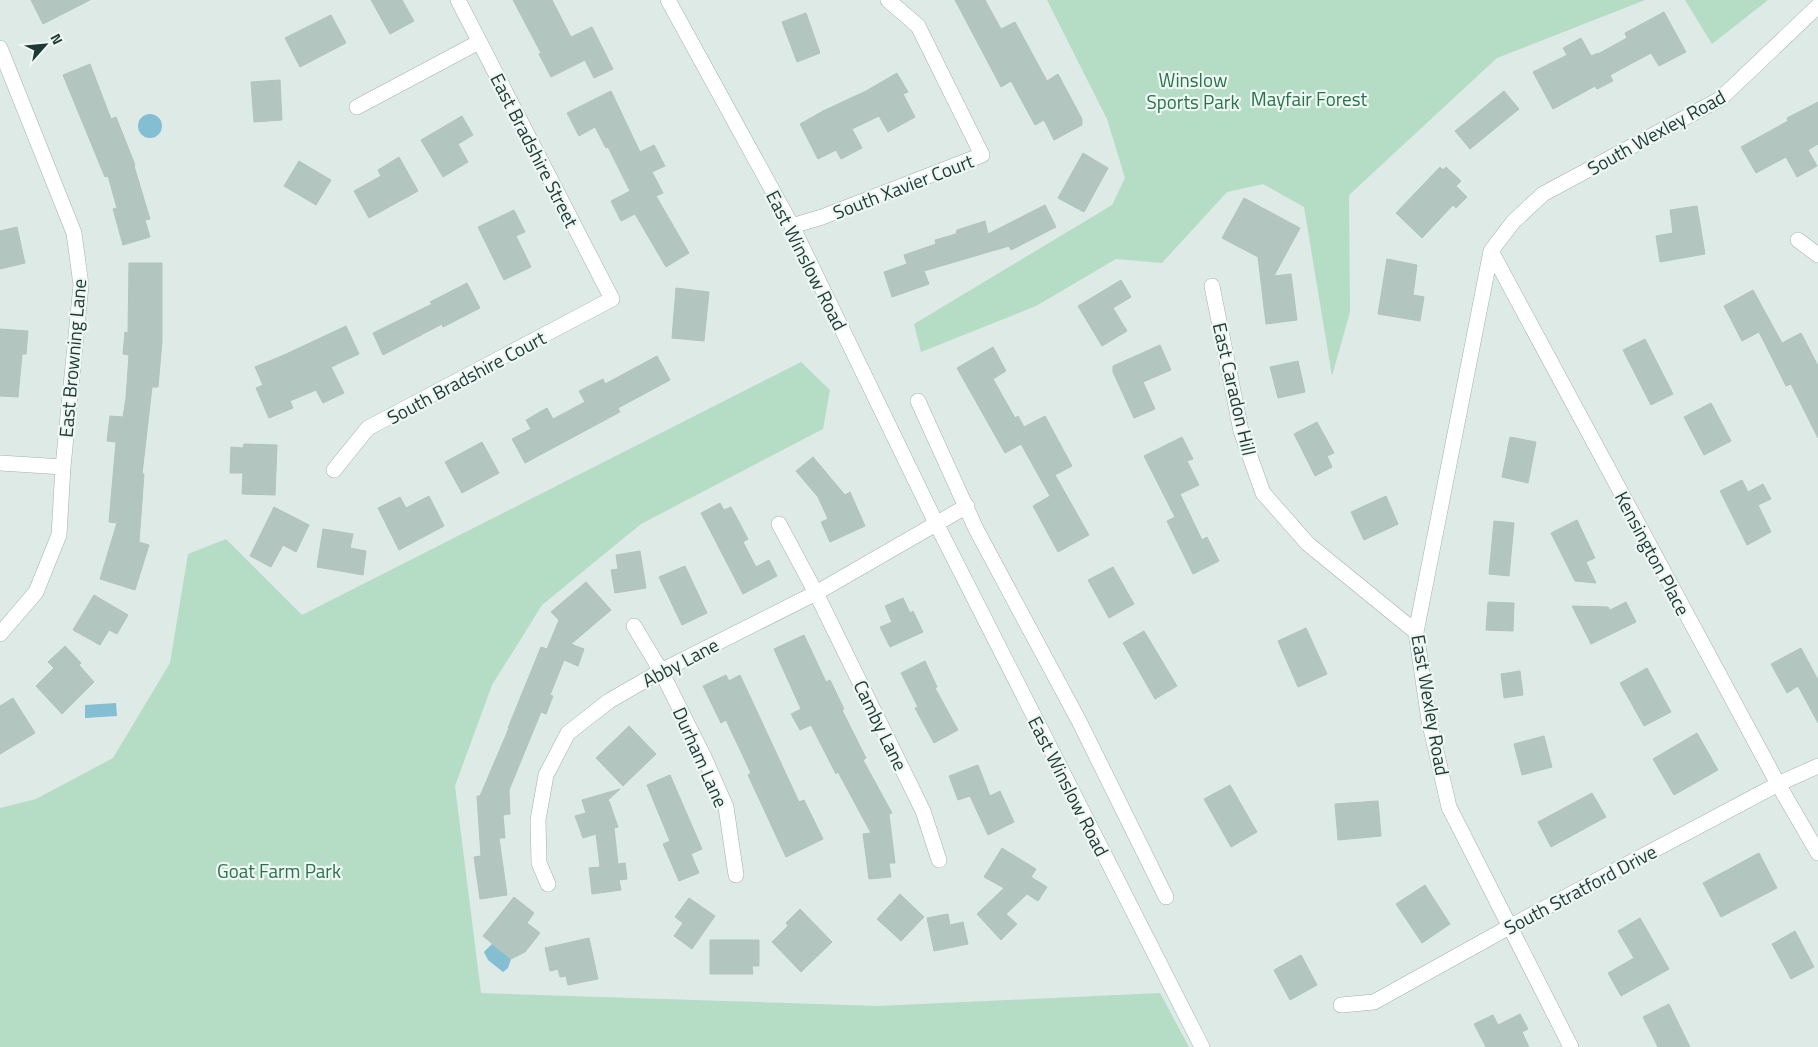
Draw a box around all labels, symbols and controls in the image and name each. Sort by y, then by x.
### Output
north arrow [20,20,70,70]
text: N [45,30,69,48]
park label: Winslow Sports Park [1147,65,1239,116]
street label: East Bradshire Street [484,68,587,233]
street label: South Wexley Road [1581,82,1731,182]
park label: Mayfair Forest [1251,84,1368,113]
street label: South Xavier Court [828,146,978,226]
street label: East Winslow Road [759,185,855,335]
street label: East Browning Lane [51,277,93,439]
street label: East Caradon Hill [1206,320,1264,458]
street label: South Bradshire Court [381,323,551,431]
street label: Kensington Place [1608,486,1698,620]
street label: Abby Lane [637,630,723,694]
street label: East Wexley Road [1404,632,1458,778]
street label: Camby Lane [847,675,915,775]
street label: Durham Lane [666,702,736,812]
street label: East Winslow Road [1021,711,1117,861]
street label: South Stratford Drive [1498,836,1662,942]
park label: Goat Farm Park [217,856,341,885]

